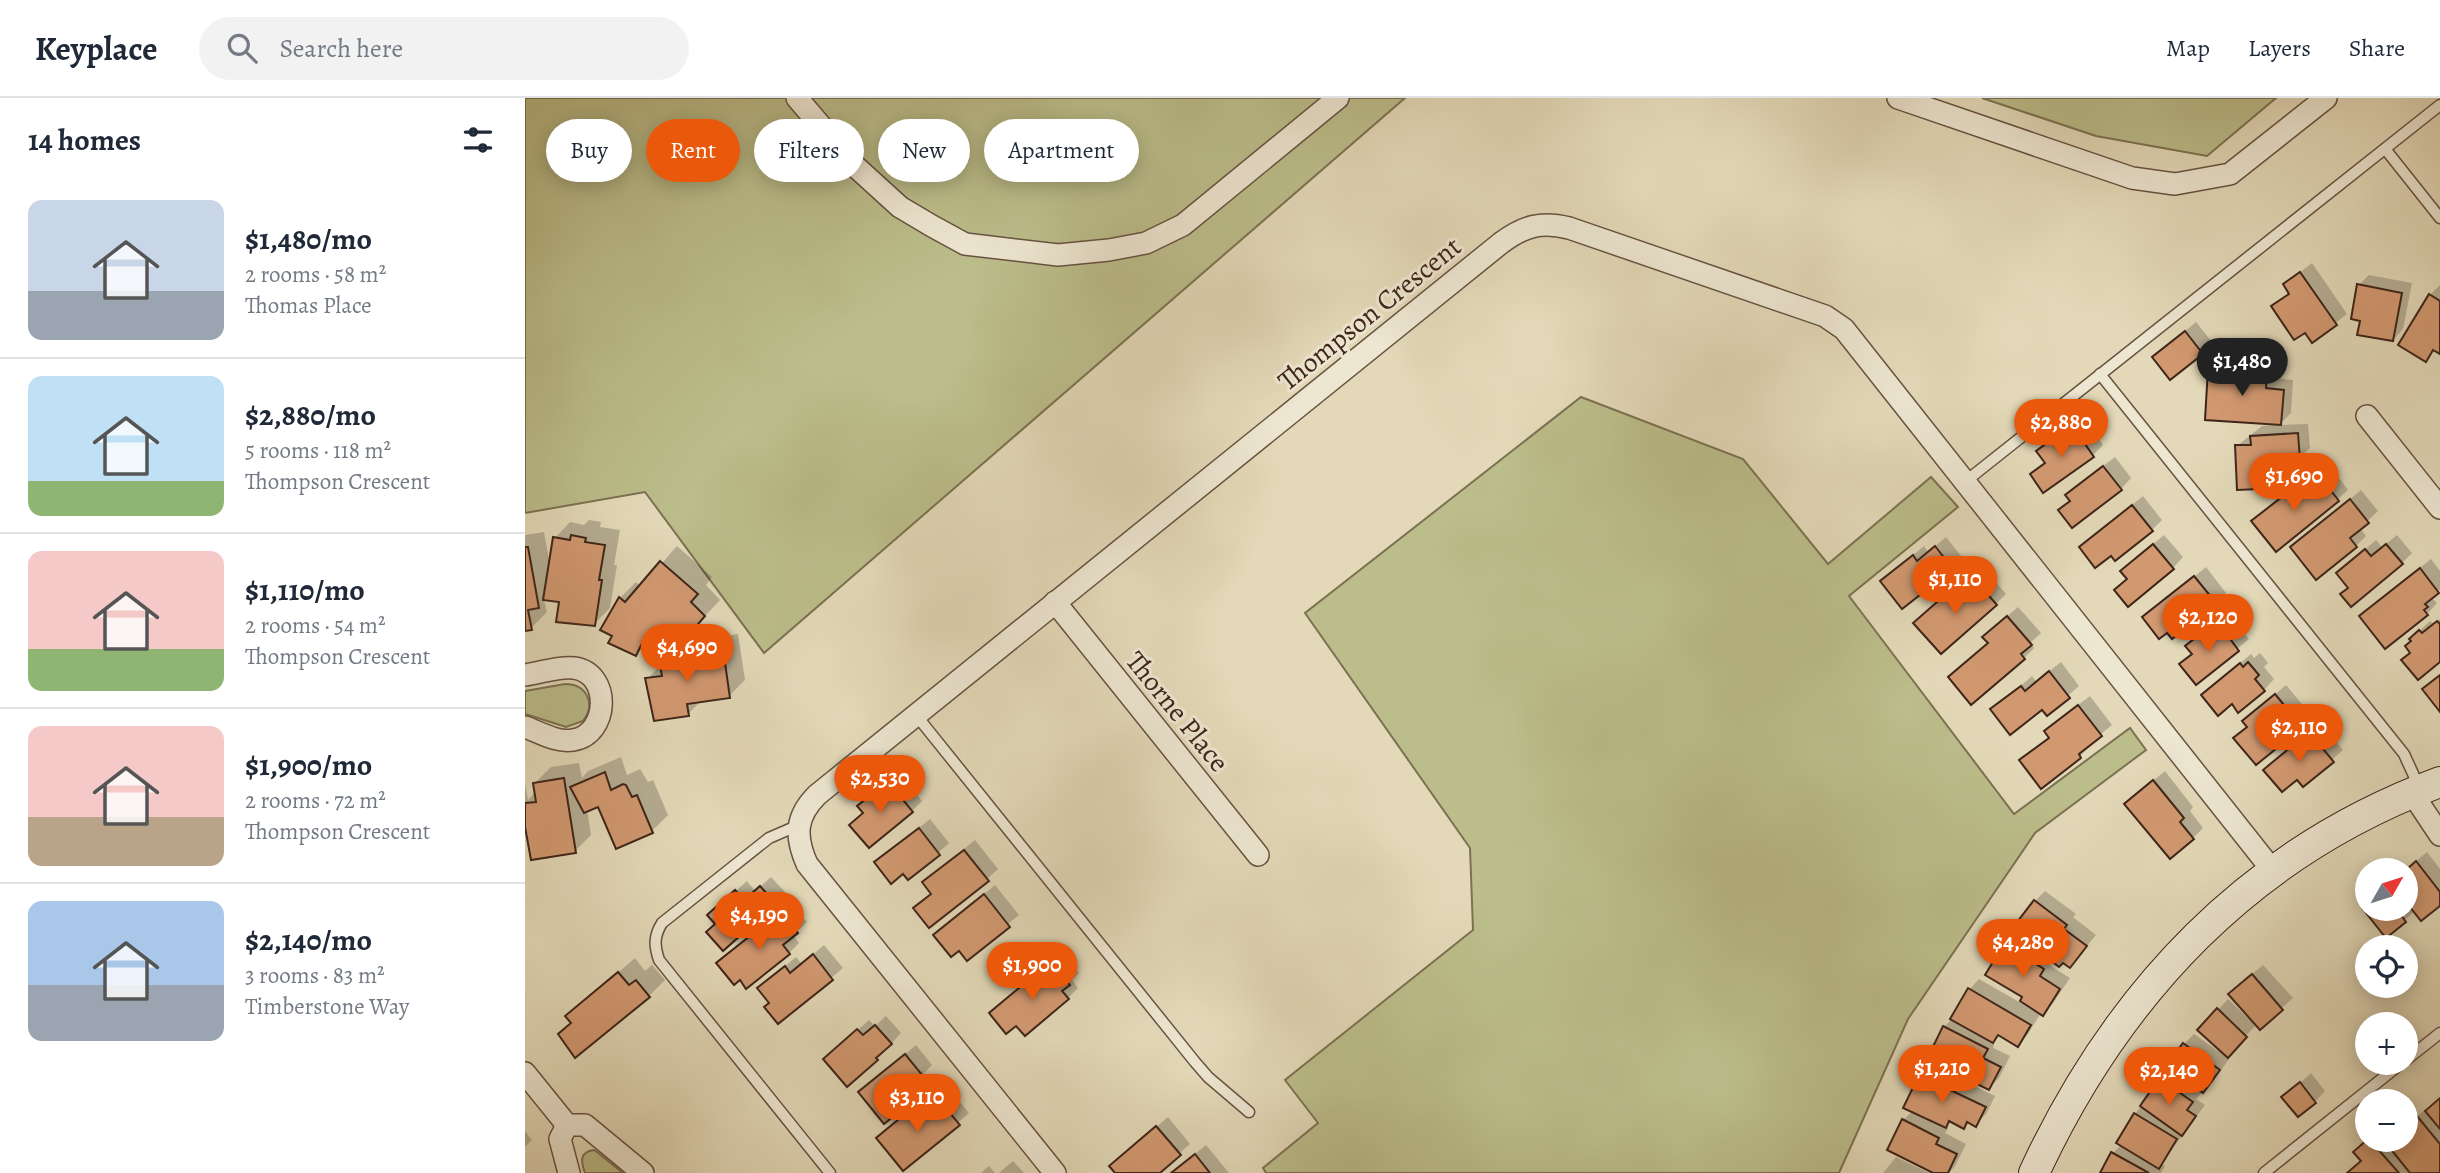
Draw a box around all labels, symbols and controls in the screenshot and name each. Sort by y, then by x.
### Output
search box [199,17,689,80]
text: Keyplace [35,26,157,71]
icon: search [223,29,261,67]
text: Search here [279,31,403,66]
text: Map [2166,32,2210,64]
text: Layers [2248,32,2311,64]
text: Share [2349,32,2405,64]
chip: Buy [546,119,632,182]
chip: Rent [646,119,740,182]
chip: Filters [754,119,864,182]
chip: New [878,119,970,182]
chip: Apartment [984,119,1139,182]
text: 14 homes [28,120,141,160]
icon: filters [459,121,497,159]
text: $1,480/mo [245,219,372,259]
icon: home [84,228,168,312]
street label: Thompson Crescent [1270,228,1469,400]
text: 2 rooms · 58 m² [245,259,386,290]
text: Thomas Place [245,290,372,321]
pin: $1,480 [2185,338,2299,398]
text: $1,480 [2213,345,2271,376]
text: $2,880/mo [245,395,376,435]
pin: $2,880 [2004,400,2118,459]
icon: home [84,404,168,488]
text: $2,880 [2030,406,2092,437]
text: 5 rooms · 118 m² [245,435,391,466]
pin: $1,690 [2237,454,2351,513]
text: $1,690 [2265,460,2323,491]
text: Thompson Crescent [245,466,430,497]
pin: $1,110 [1898,556,2012,616]
text: $1,110 [1928,563,1982,594]
text: $1,110/mo [245,570,365,610]
icon: home [84,579,168,663]
pin: $2,120 [2151,594,2265,654]
text: $2,120 [2179,601,2237,632]
text: 2 rooms · 54 m² [245,610,386,641]
pin: $4,690 [630,624,744,684]
text: $4,690 [657,631,717,662]
text: Thompson Crescent [245,641,430,672]
street label: Thorne Place [1117,643,1238,780]
pin: $2,110 [2242,704,2356,764]
text: $2,110 [2271,711,2327,742]
text: $1,900/mo [245,745,372,785]
icon: home [84,754,168,838]
pin: $2,530 [823,756,937,815]
text: $2,530 [850,762,910,793]
text: 2 rooms · 72 m² [245,785,386,816]
text: Thompson Crescent [245,816,430,847]
north arrow [2355,858,2419,920]
map controls [2355,858,2418,1152]
pin: $4,190 [702,892,816,952]
text: $4,190 [730,899,788,930]
text: $2,140/mo [245,920,372,960]
pin: $4,280 [1966,920,2080,979]
text: $4,280 [1992,926,2054,957]
icon: home [84,929,168,1013]
button: locate [2355,935,2418,998]
pin: $1,900 [975,942,1089,1002]
text: $1,900 [1003,949,1061,980]
text: 3 rooms · 83 m² [245,960,385,991]
text: Timberstone Way [245,991,409,1022]
button: + [2355,1012,2418,1075]
pin: $1,210 [1885,1046,1999,1105]
pin: $2,140 [2112,1048,2226,1107]
text: $1,210 [1914,1052,1970,1083]
text: $2,140 [2140,1054,2198,1085]
pin: $3,110 [860,1074,974,1134]
text: $3,110 [890,1081,944,1112]
button: − [2355,1089,2418,1152]

